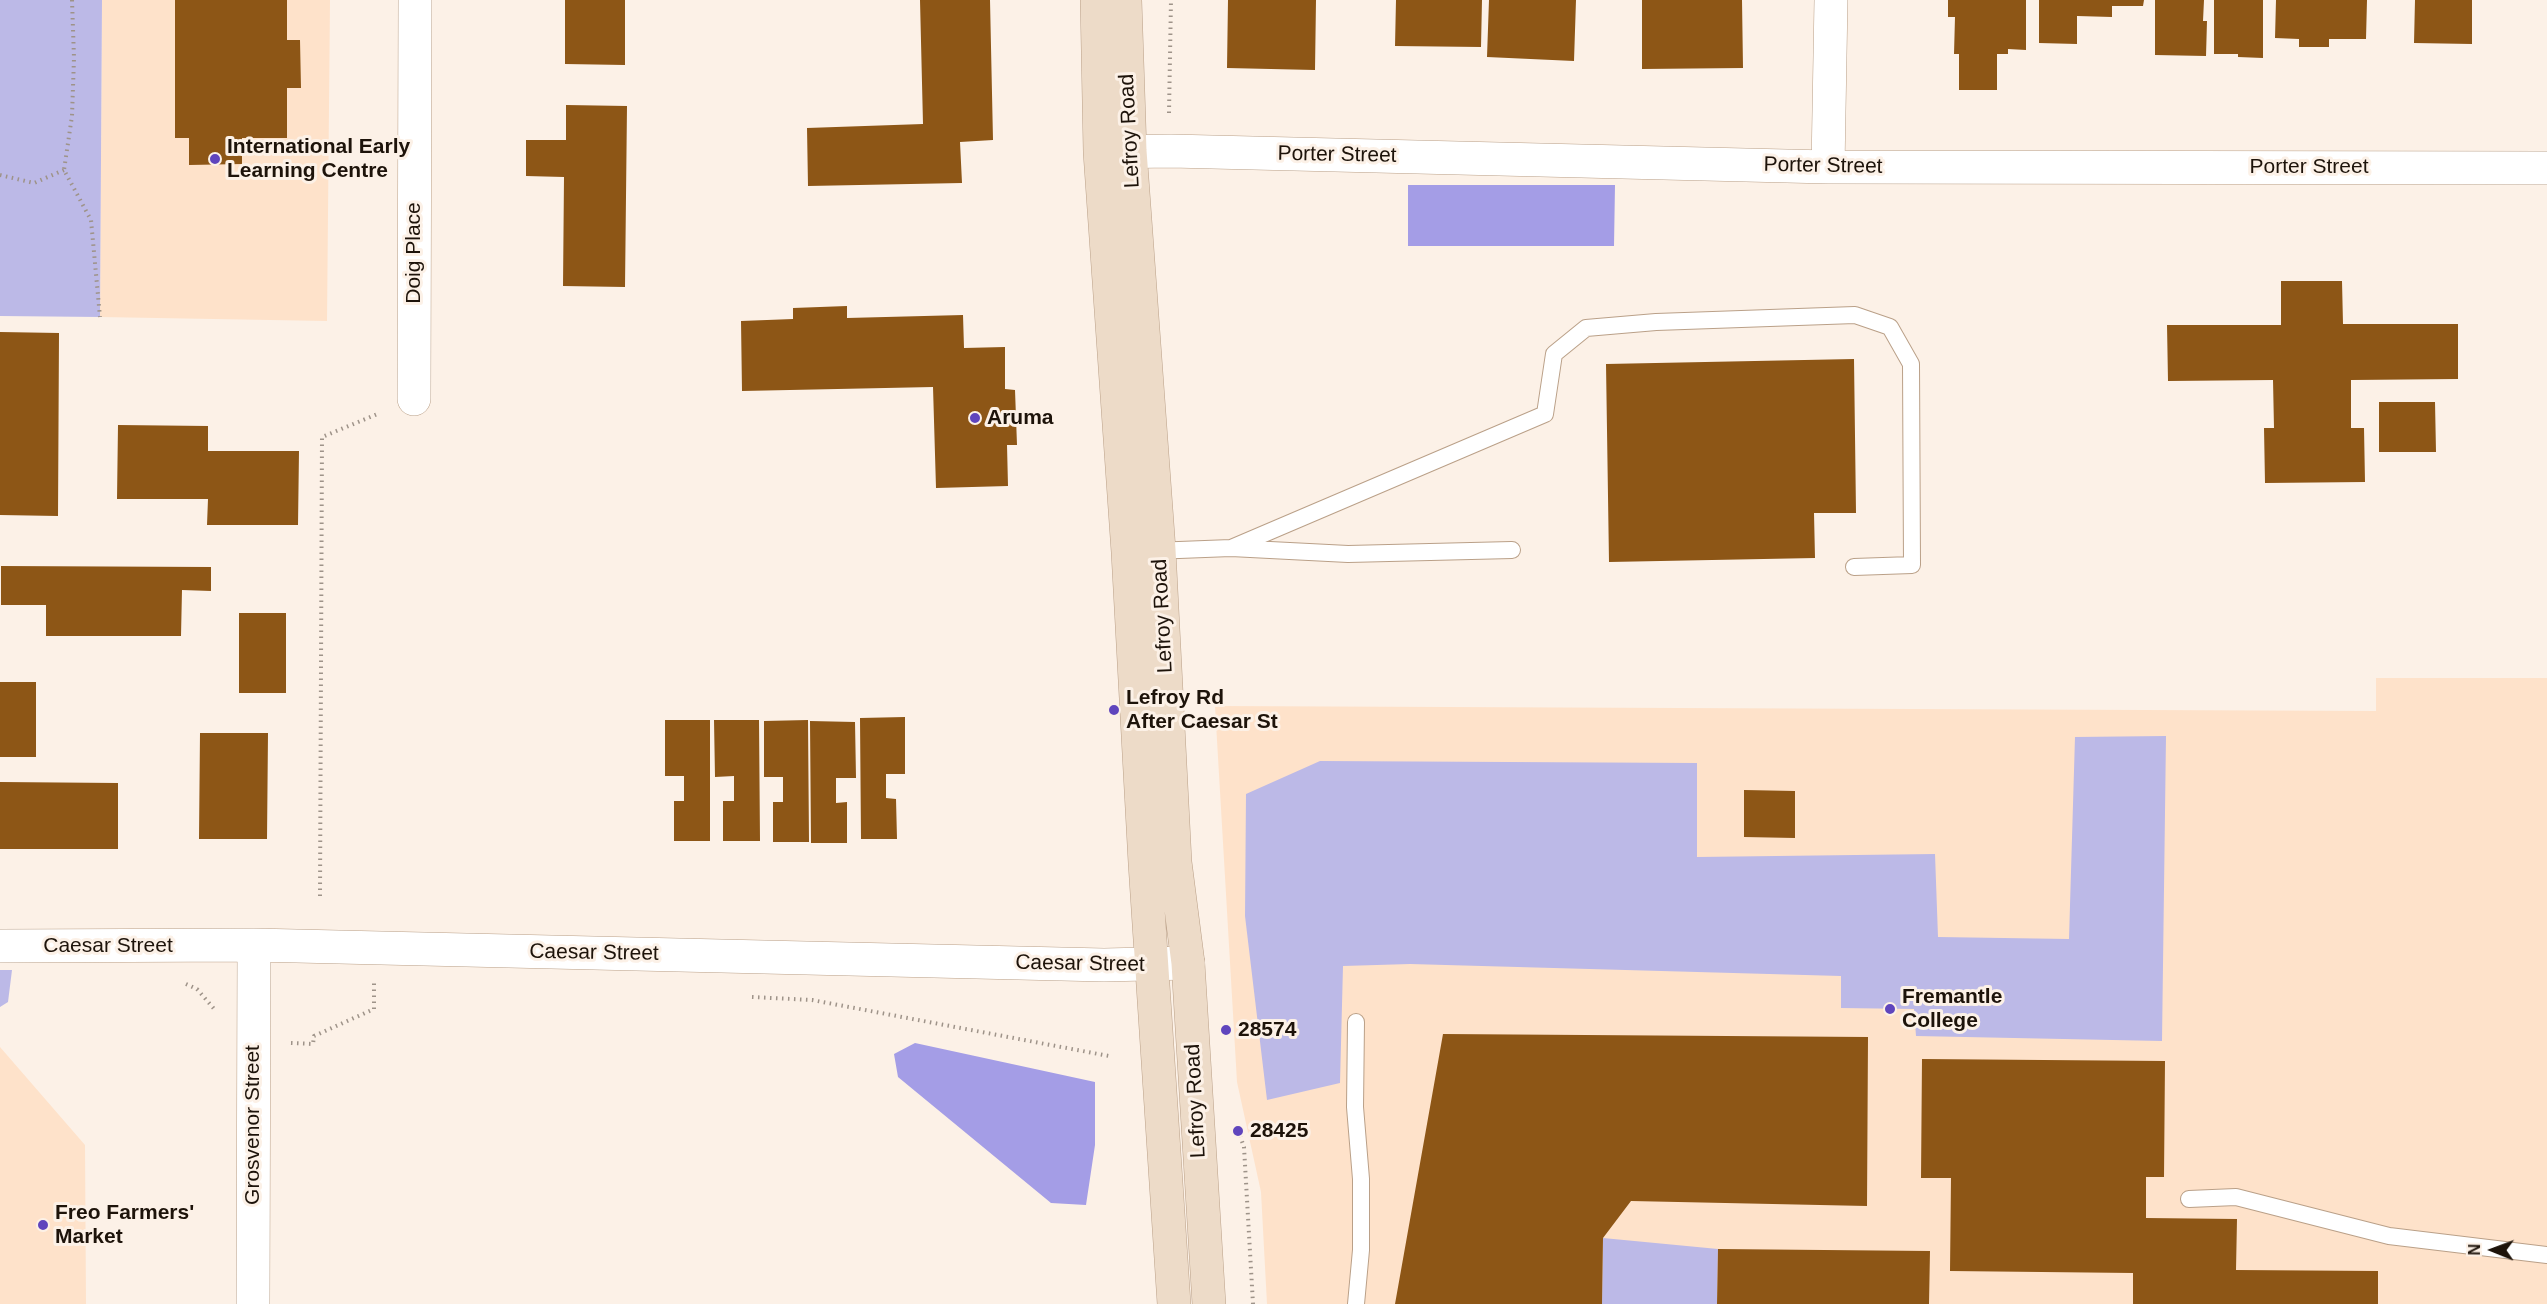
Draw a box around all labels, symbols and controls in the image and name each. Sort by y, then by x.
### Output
street label: Lefroy Road [1114,73,1146,189]
place label: International Early Learning Centre [227,134,410,184]
street label: Porter Street [1277,141,1397,169]
marker: International Early Learning Centre [208,152,222,166]
street label: Porter Street [1763,152,1883,180]
street label: Porter Street [2249,154,2369,180]
street label: Doig Place [401,202,427,304]
place label: Aruma [987,405,1054,431]
marker: Aruma [968,411,982,425]
street label: Lefroy Road [1147,558,1179,674]
place label: Lefroy Rd After Caesar St [1126,685,1278,735]
marker: Lefroy Rd After Caesar St [1107,703,1121,717]
street label: Caesar Street [43,933,173,959]
street label: Caesar Street [529,939,659,967]
street label: Caesar Street [1015,950,1145,978]
place label: Fremantle College [1902,984,2002,1034]
marker: Fremantle College [1883,1002,1897,1016]
place label: 28574 [1238,1017,1296,1043]
marker: 28574 [1219,1023,1233,1037]
street label: Lefroy Road [1180,1043,1212,1159]
street label: Grosvenor Street [240,1045,266,1205]
place label: 28425 [1250,1118,1308,1144]
marker: 28425 [1231,1124,1245,1138]
place label: Freo Farmers' Market [55,1200,194,1250]
marker: Freo Farmers' Market [36,1218,50,1232]
north arrow [2463,1220,2523,1280]
text: N [2466,1244,2483,1256]

